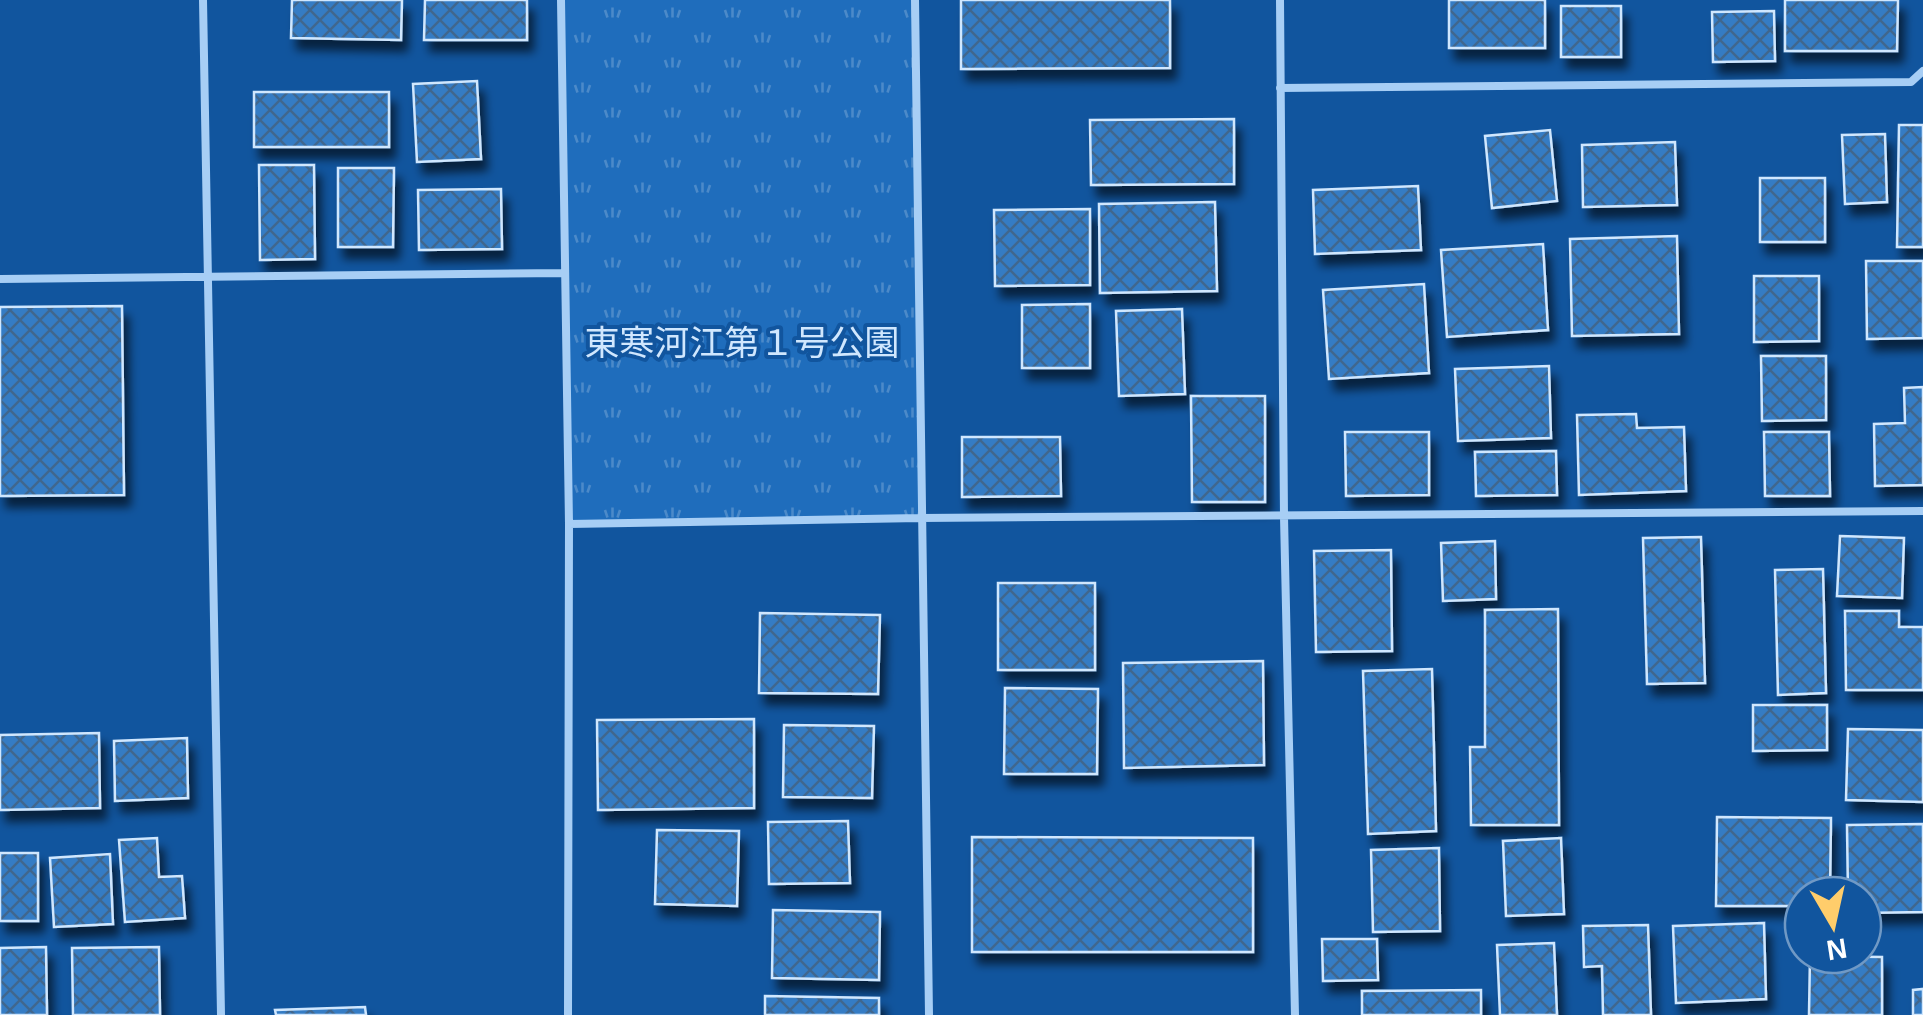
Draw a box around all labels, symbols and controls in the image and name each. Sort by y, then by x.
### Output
park label: 東寒河江第１号公園 [584,323,900,362]
north arrow [1783,875,1883,975]
text: N [1824,932,1849,966]

